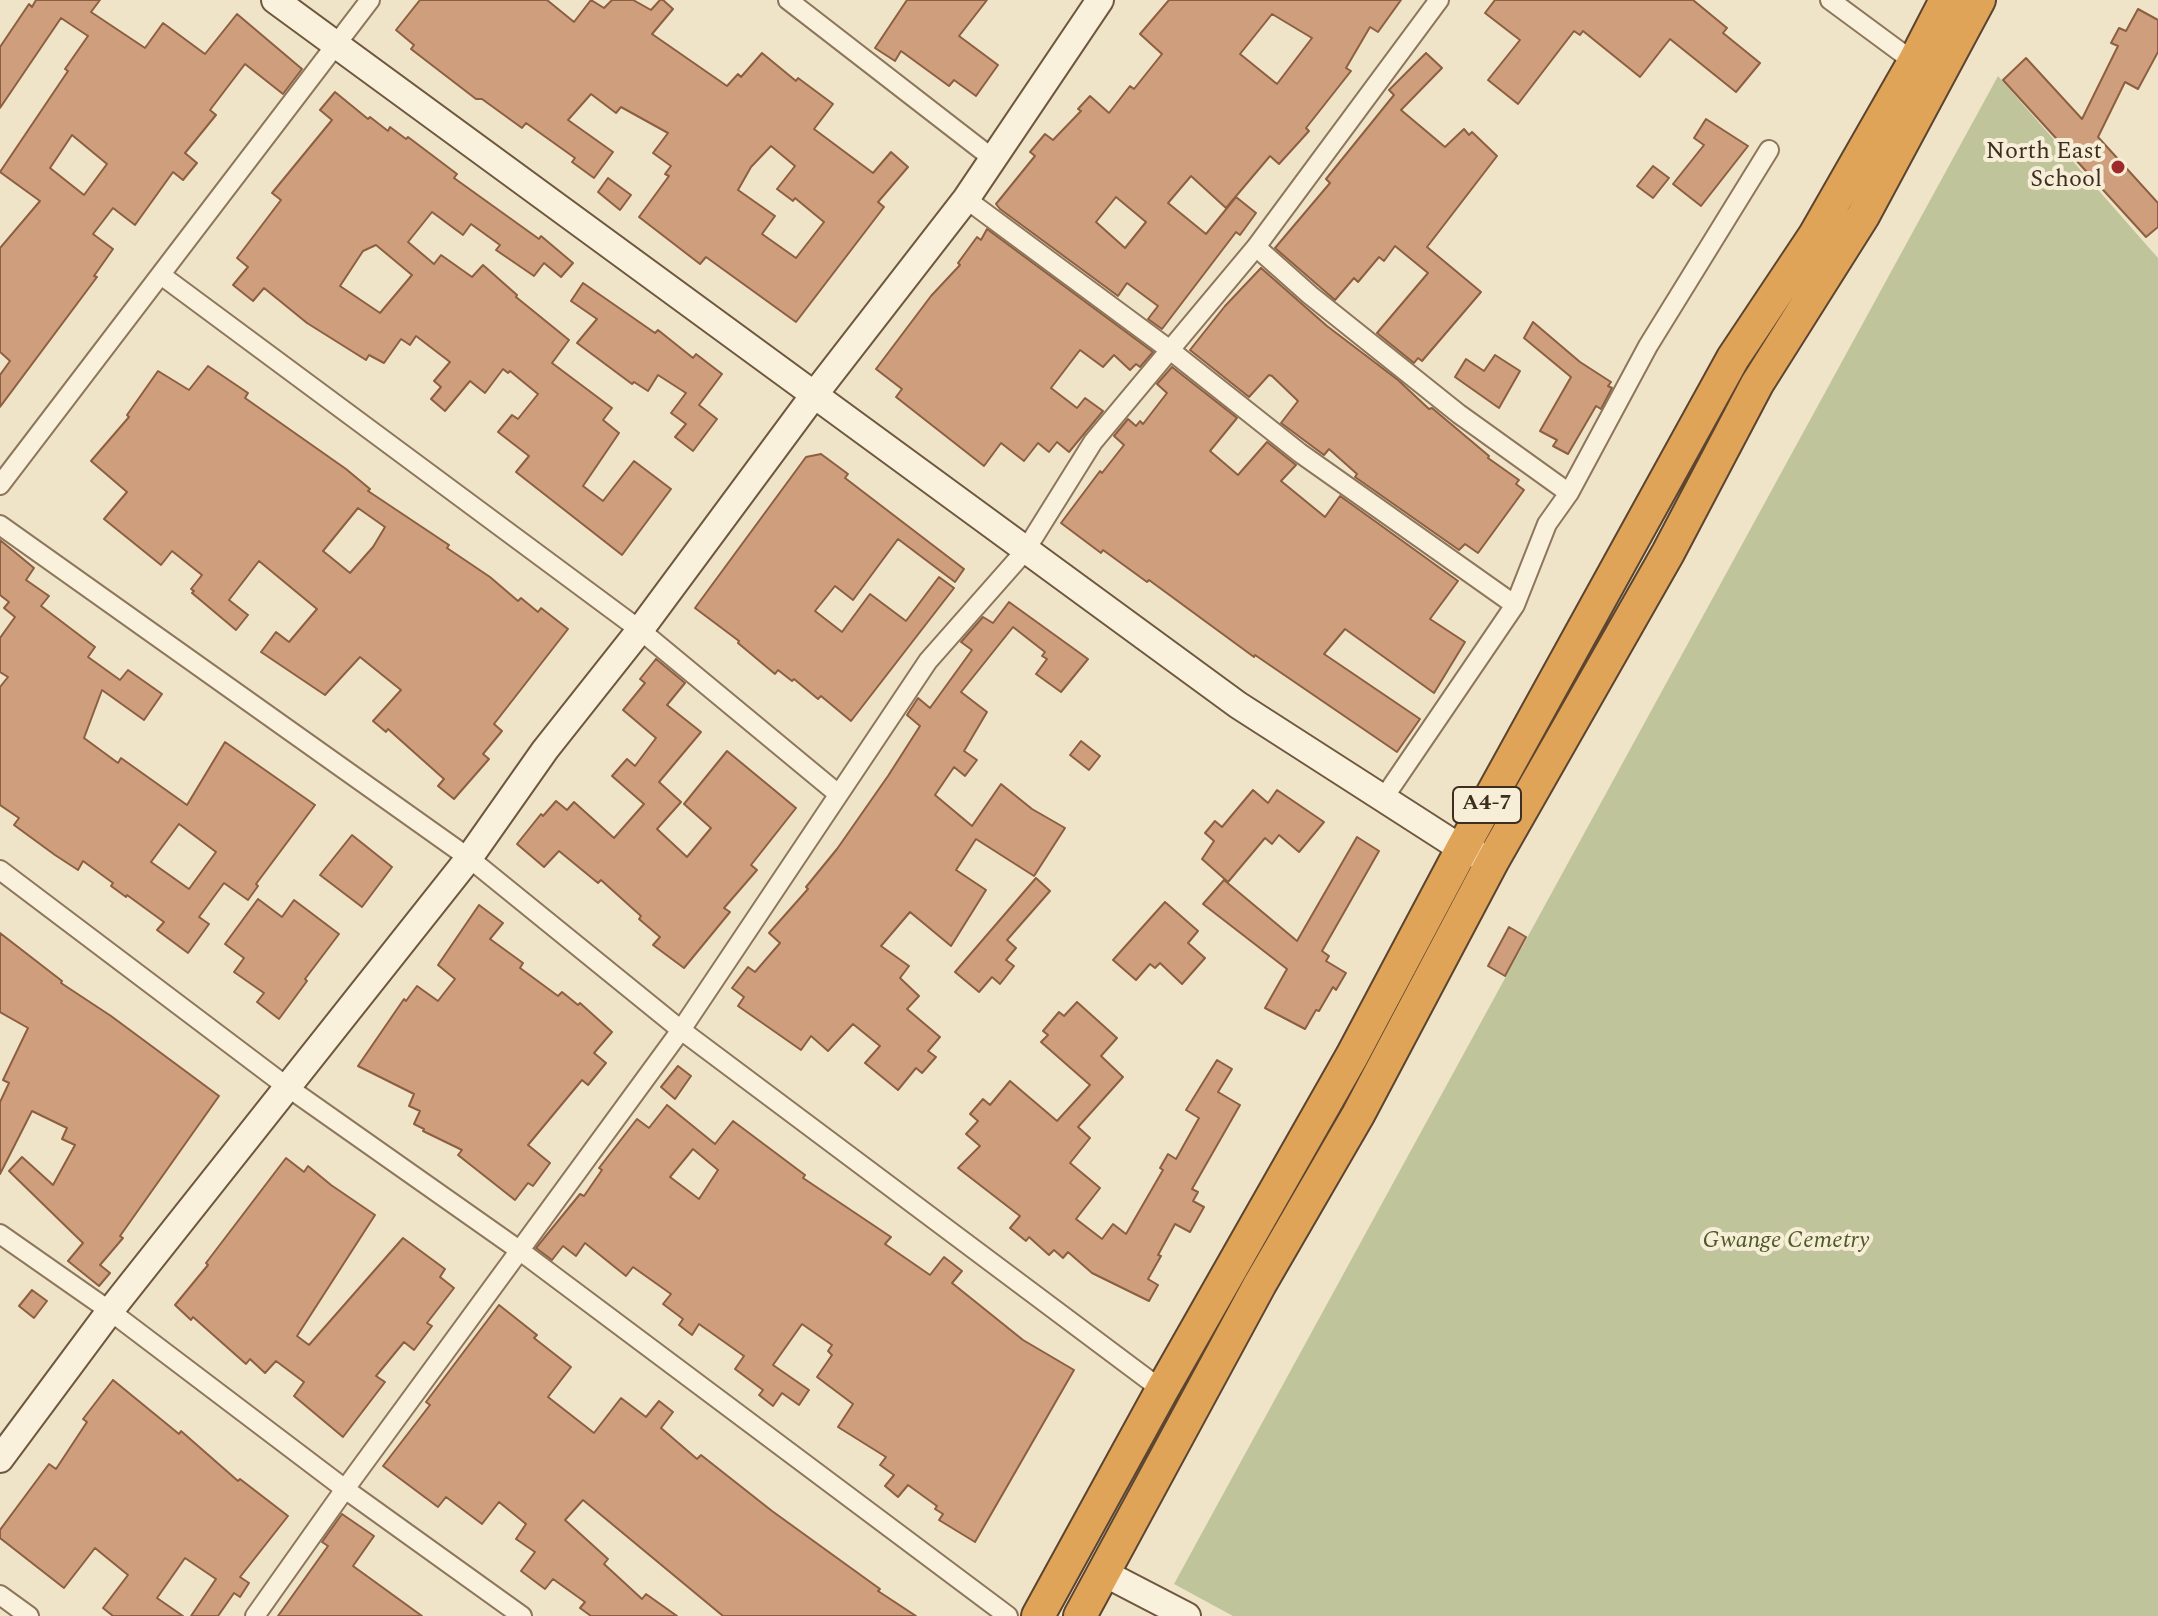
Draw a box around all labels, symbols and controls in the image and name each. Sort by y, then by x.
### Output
place label: North East School [1986,139,2102,195]
marker: North East School [2109,158,2127,176]
road number: A4-7 [1453,787,1521,823]
park label: Gwange Cemetry [1703,1228,1869,1256]

